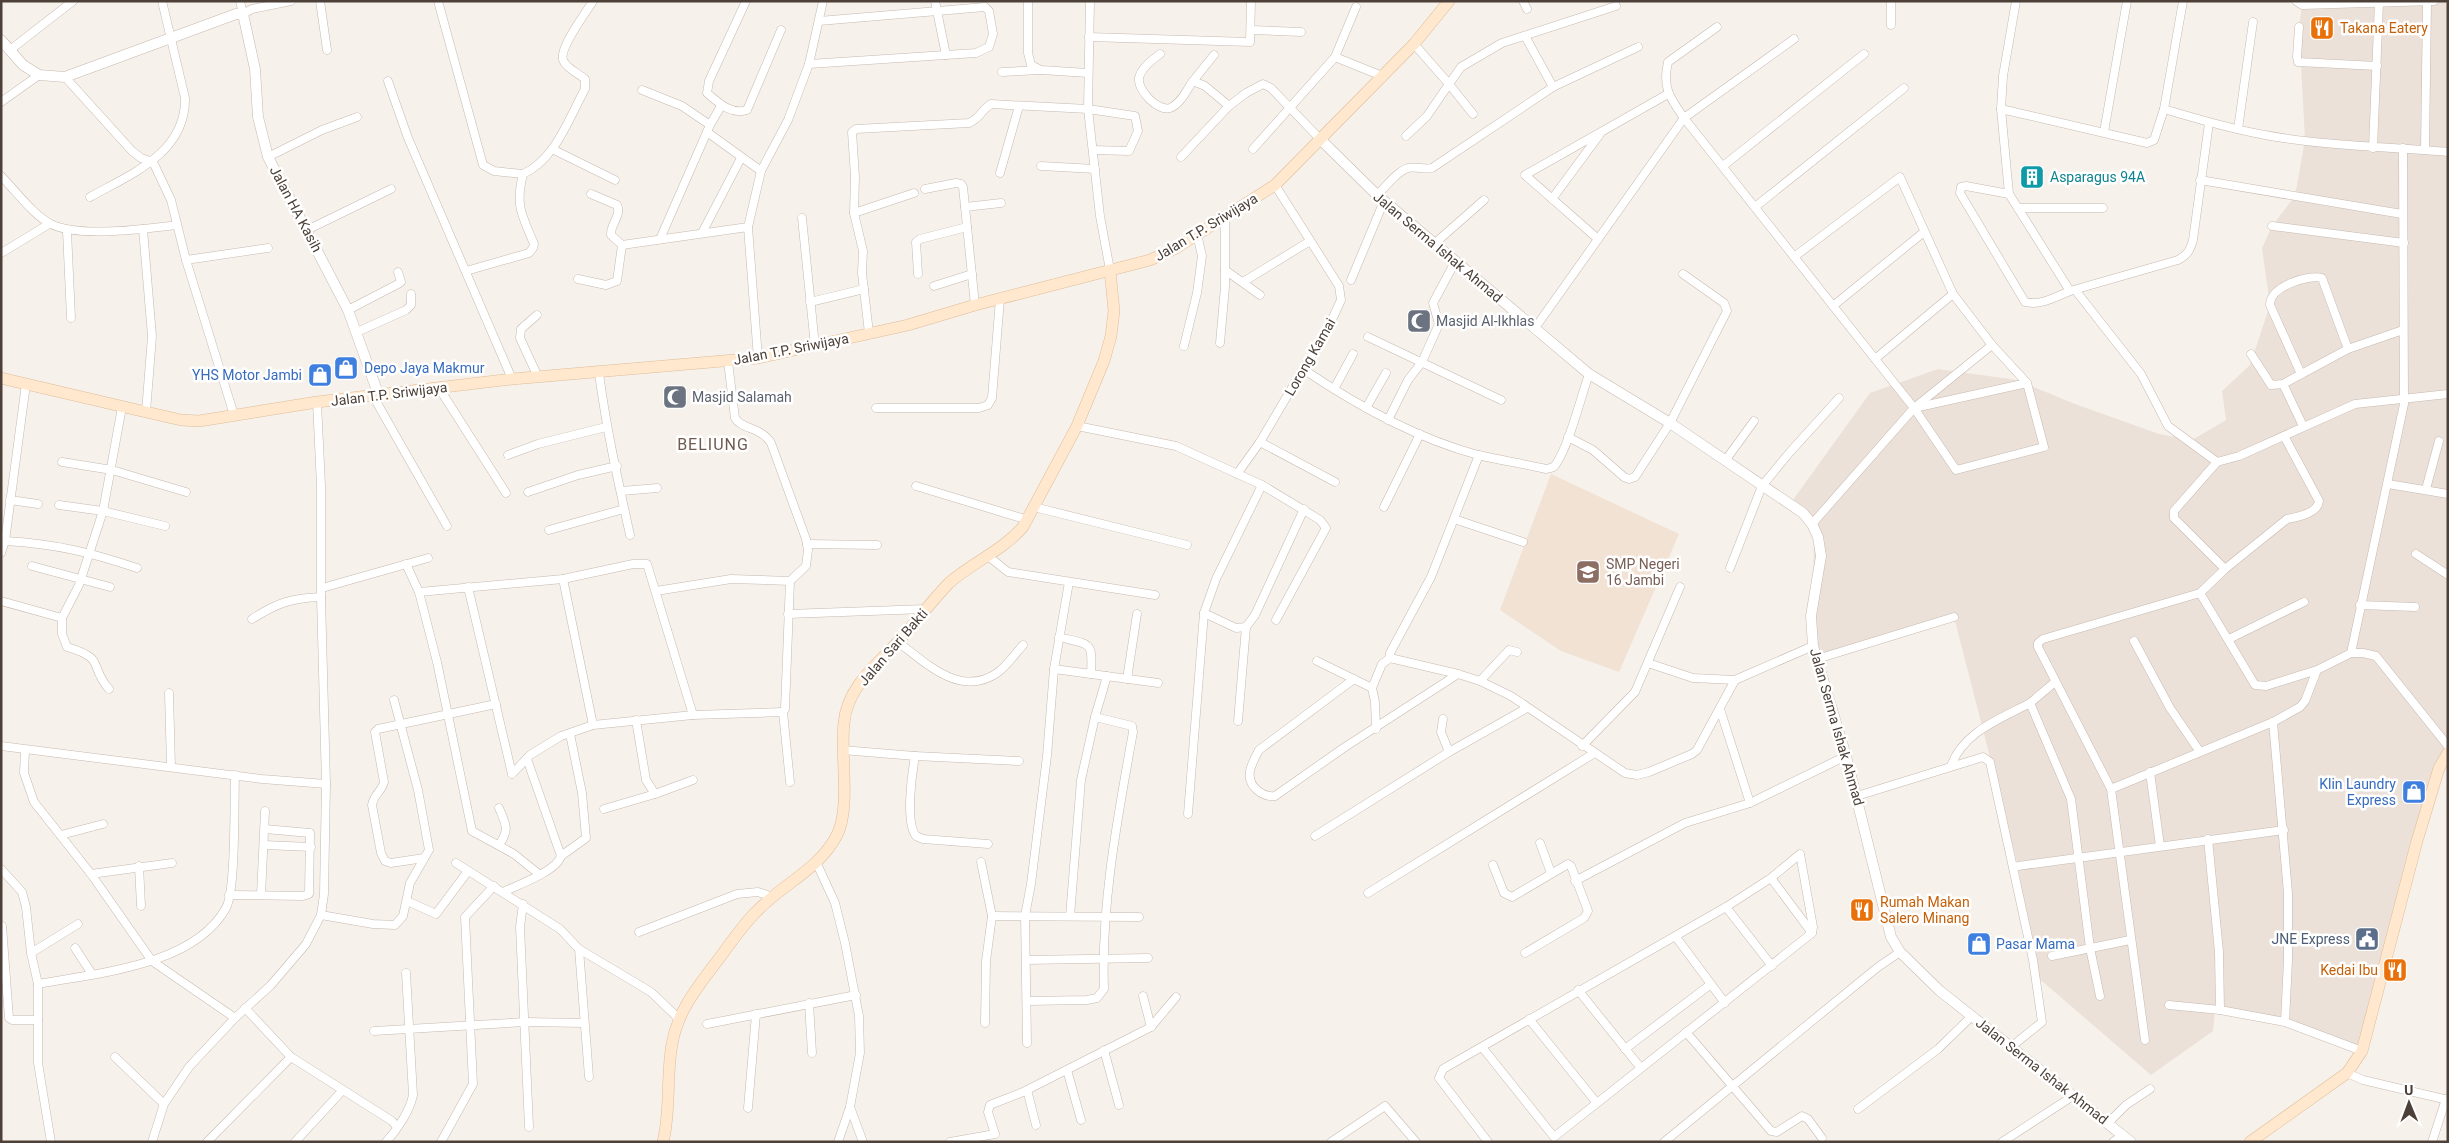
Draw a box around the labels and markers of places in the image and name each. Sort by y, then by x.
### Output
restaurant icon: Takana Eatery [2309,15,2335,41]
place label: Takana Eatery [2340,20,2428,36]
building icon: Asparagus 94A [2019,164,2045,190]
place label: Asparagus 94A [2050,169,2145,185]
mosque icon: Masjid Al-Ikhlas [1406,308,1432,334]
place label: Masjid Al-Ikhlas [1436,313,1534,329]
shop icon: Depo Jaya Makmur [333,355,359,381]
place label: Depo Jaya Makmur [364,360,485,376]
shop icon: YHS Motor Jambi [307,362,333,388]
place label: YHS Motor Jambi [192,367,302,383]
mosque icon: Masjid Salamah [662,384,688,410]
place label: Masjid Salamah [692,389,792,405]
place label: SMP Negeri 16 Jambi [1606,556,1680,588]
school or university icon: SMP Negeri 16 Jambi [1575,559,1601,585]
place label: Klin Laundry Express [2319,776,2396,808]
shop icon: Klin Laundry Express [2401,779,2427,805]
place label: Rumah Makan Salero Minang [1880,894,1970,926]
restaurant icon: Rumah Makan Salero Minang [1849,897,1875,923]
public building icon: JNE Express [2354,926,2380,952]
shop icon: Pasar Mama [1966,931,1992,957]
place label: JNE Express [2272,931,2350,947]
place label: Pasar Mama [1996,936,2075,952]
restaurant icon: Kedai Ibu [2382,957,2408,983]
place label: Kedai Ibu [2320,962,2378,978]

